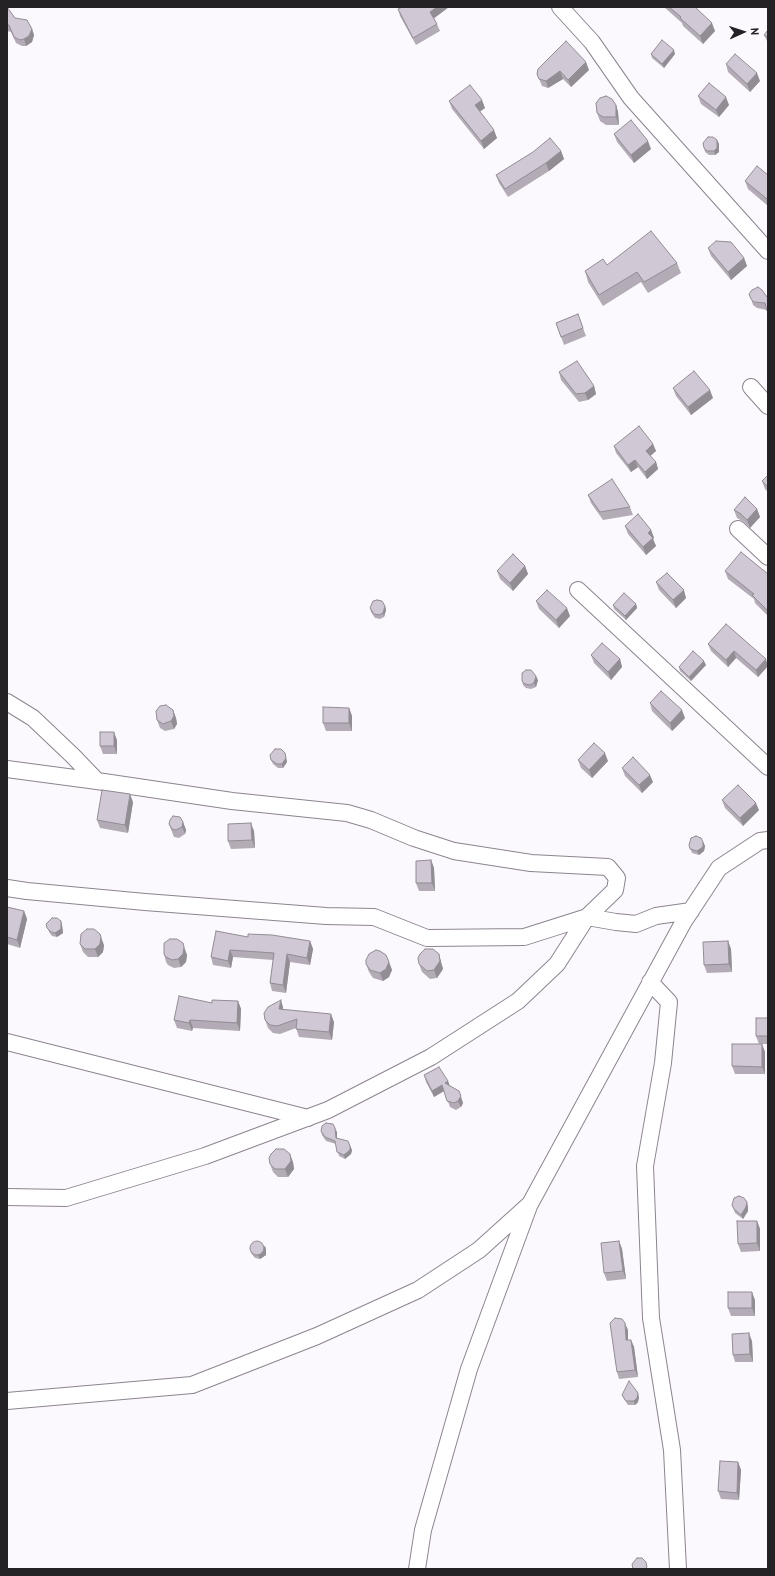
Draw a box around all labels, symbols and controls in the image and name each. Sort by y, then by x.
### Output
north arrow [723,12,763,52]
text: N [748,27,762,35]

